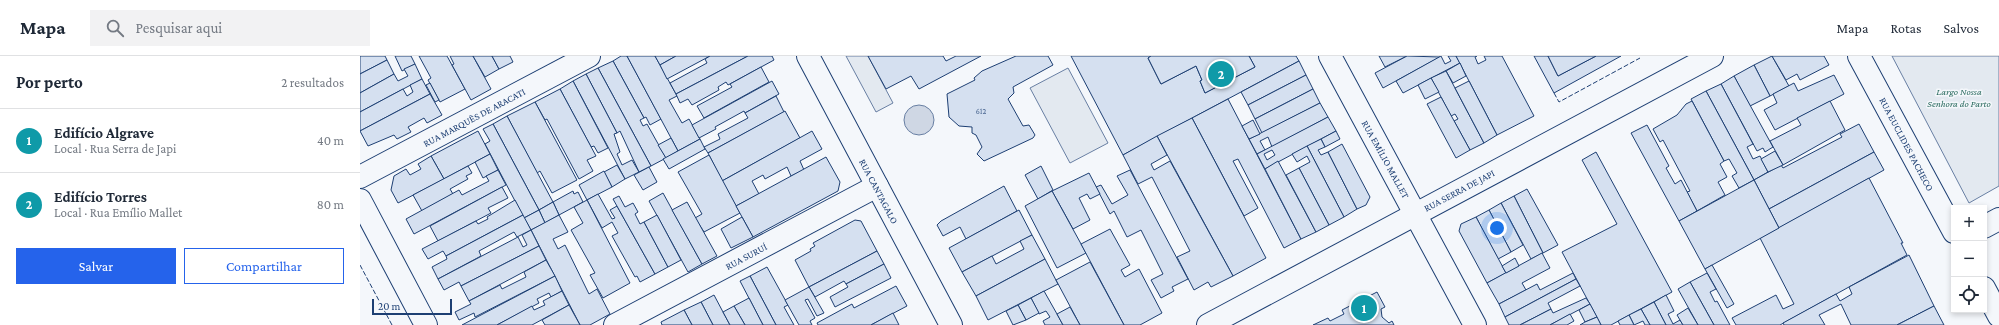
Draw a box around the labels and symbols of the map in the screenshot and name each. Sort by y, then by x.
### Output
pin: 2 [1208,59,1234,89]
street label: RUA MARQUÊS DE ARACATI [421,86,527,149]
park label: Largo Nossa Senhora do Parto [1927,86,1991,109]
street label: RUA EUCLIDES PACHECO [1877,96,1936,193]
house number: 612 [976,107,986,116]
street label: RUA EMÍLIO MALLET [1360,118,1412,201]
street label: RUA CANTAGALO [857,157,900,226]
street label: RUA SERRA DE JAPI [1422,167,1496,214]
your location [1487,218,1507,238]
street label: RUA SURUÍ [724,241,769,272]
pin: 1 [1351,293,1377,323]
scale bar [372,297,452,316]

